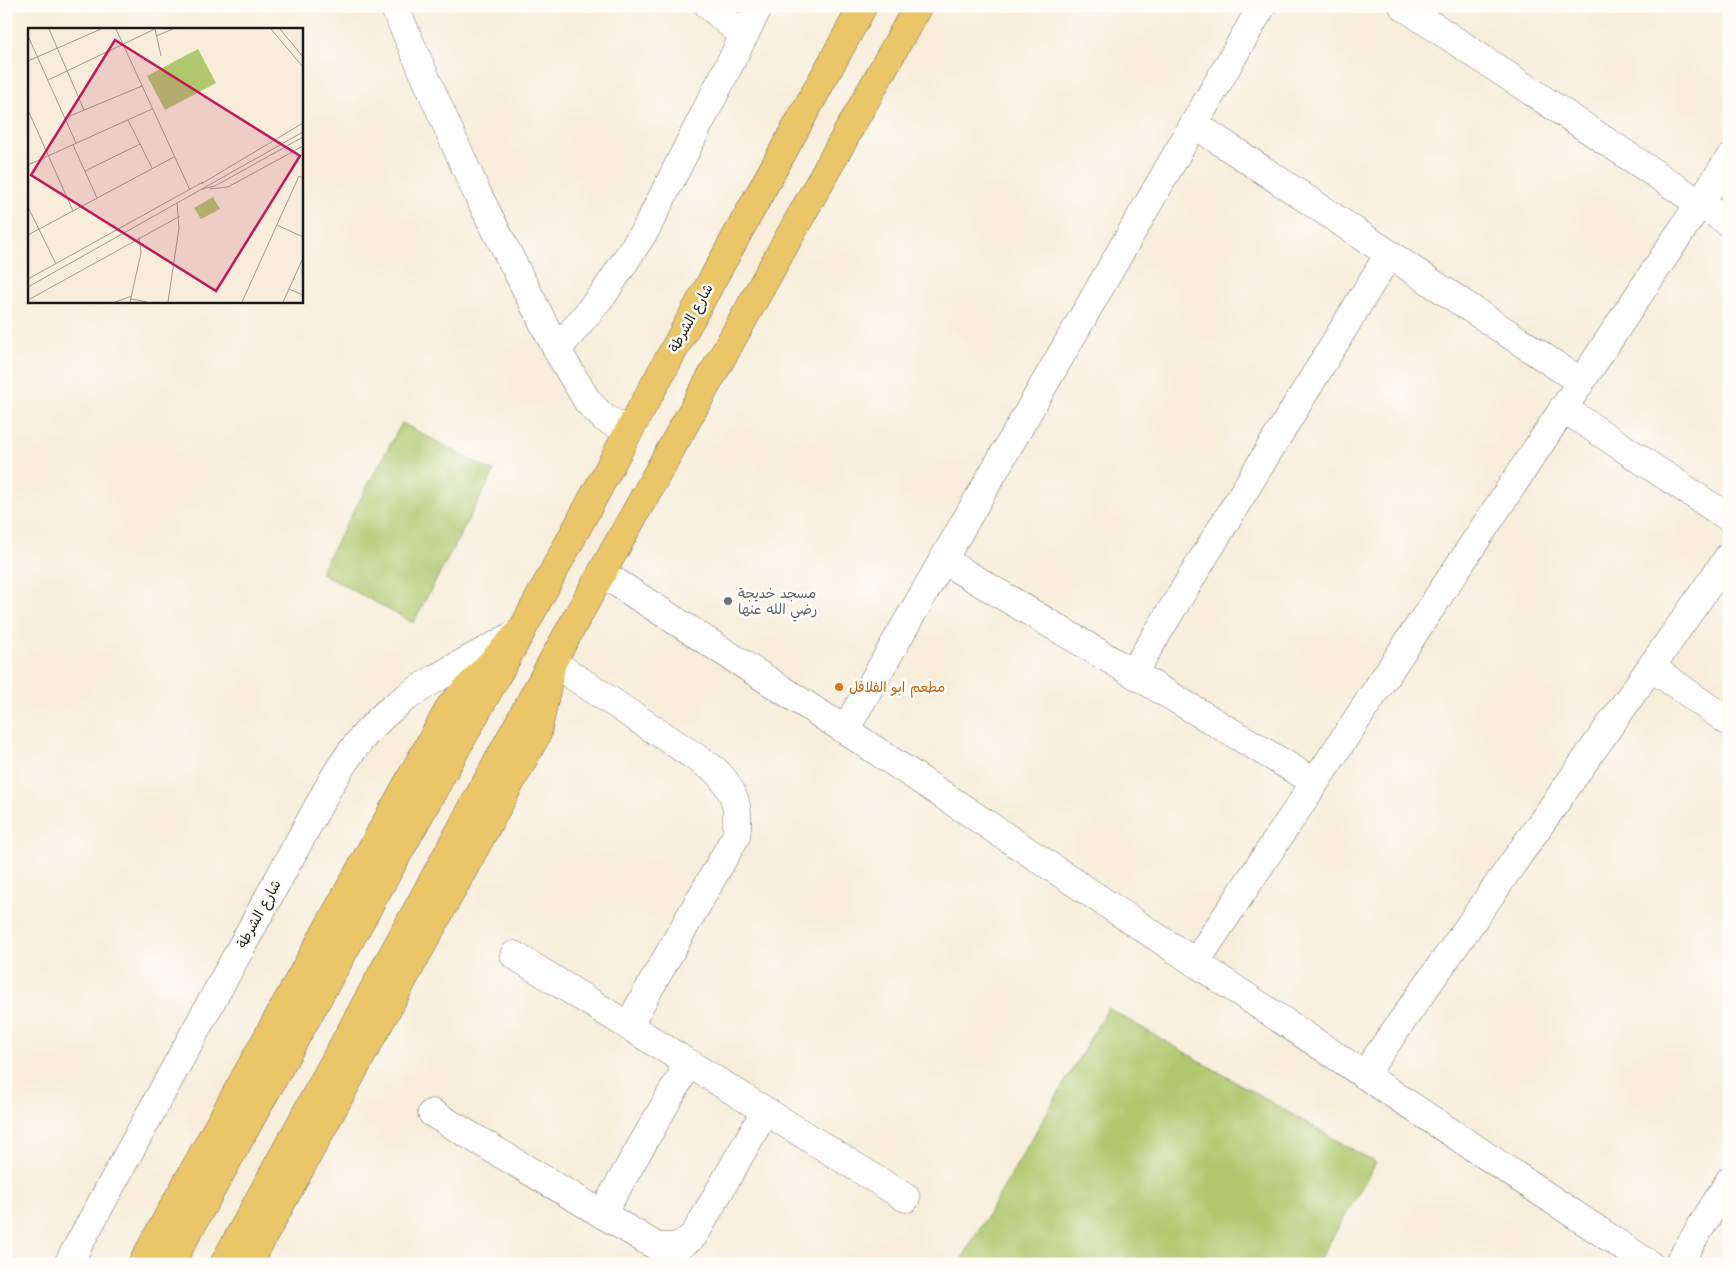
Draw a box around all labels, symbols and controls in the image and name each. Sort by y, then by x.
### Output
inset map [28,28,302,302]
street label: شارع الشرطة [665,281,718,356]
place label: مسجد خديجة رضي الله عنها [738,585,817,622]
marker: مسجد خديجة رضي الله عنها [722,595,734,607]
place label: مطعم ابو الفلافل [849,679,945,698]
marker: مطعم ابو الفلافل [833,681,845,693]
street label: شارع الشرطة [233,877,286,952]

